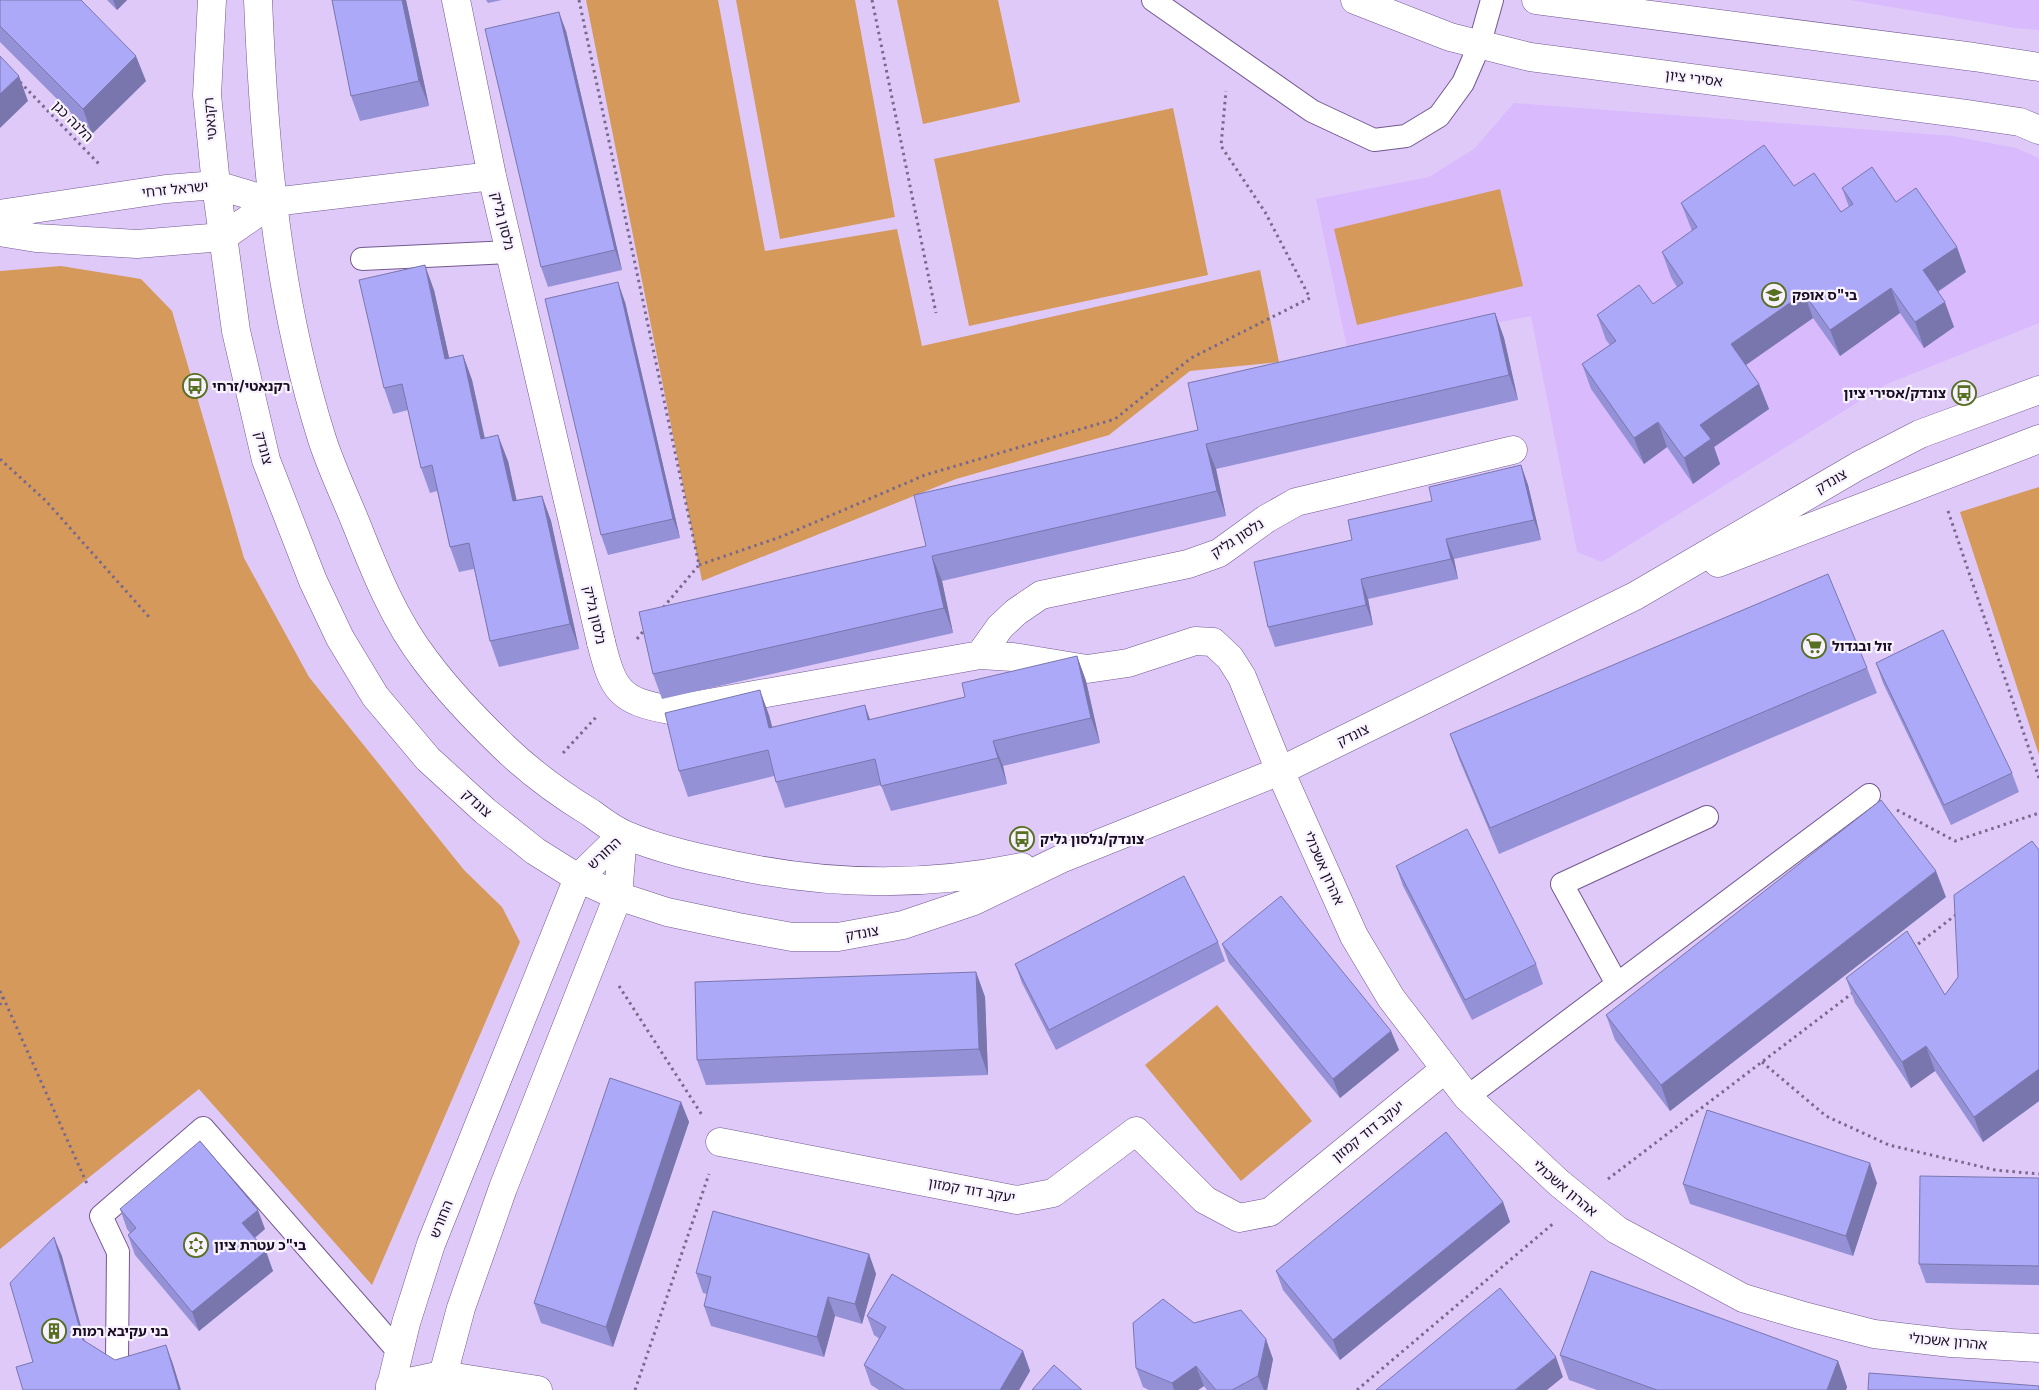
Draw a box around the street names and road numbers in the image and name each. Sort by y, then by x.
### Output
street label: אסירי ציון [1664,66,1724,89]
street label: הלנה כגן [49,97,97,145]
street label: רקנאטי [199,97,220,141]
street label: ישראל זרחי [141,177,209,200]
street label: נלסון גליק [488,190,519,252]
street label: צונדק [252,429,277,467]
street label: צונדק [1812,465,1850,496]
street label: נלסון גליק [1207,514,1266,561]
street label: נלסון גליק [581,584,610,646]
street label: צונדק [1334,719,1372,750]
street label: צונדק [459,785,496,820]
street label: אהרון אשכולי [1301,828,1348,907]
street label: החורש [583,833,624,872]
street label: צונדק [844,921,880,944]
street label: יעקב דוד קמזון [1328,1096,1407,1165]
street label: אהרון אשכולי [1530,1156,1601,1220]
street label: יעקב דוד קמזון [927,1174,1017,1206]
street label: החורש [425,1197,456,1240]
street label: אהרון אשכולי [1908,1329,1988,1352]

